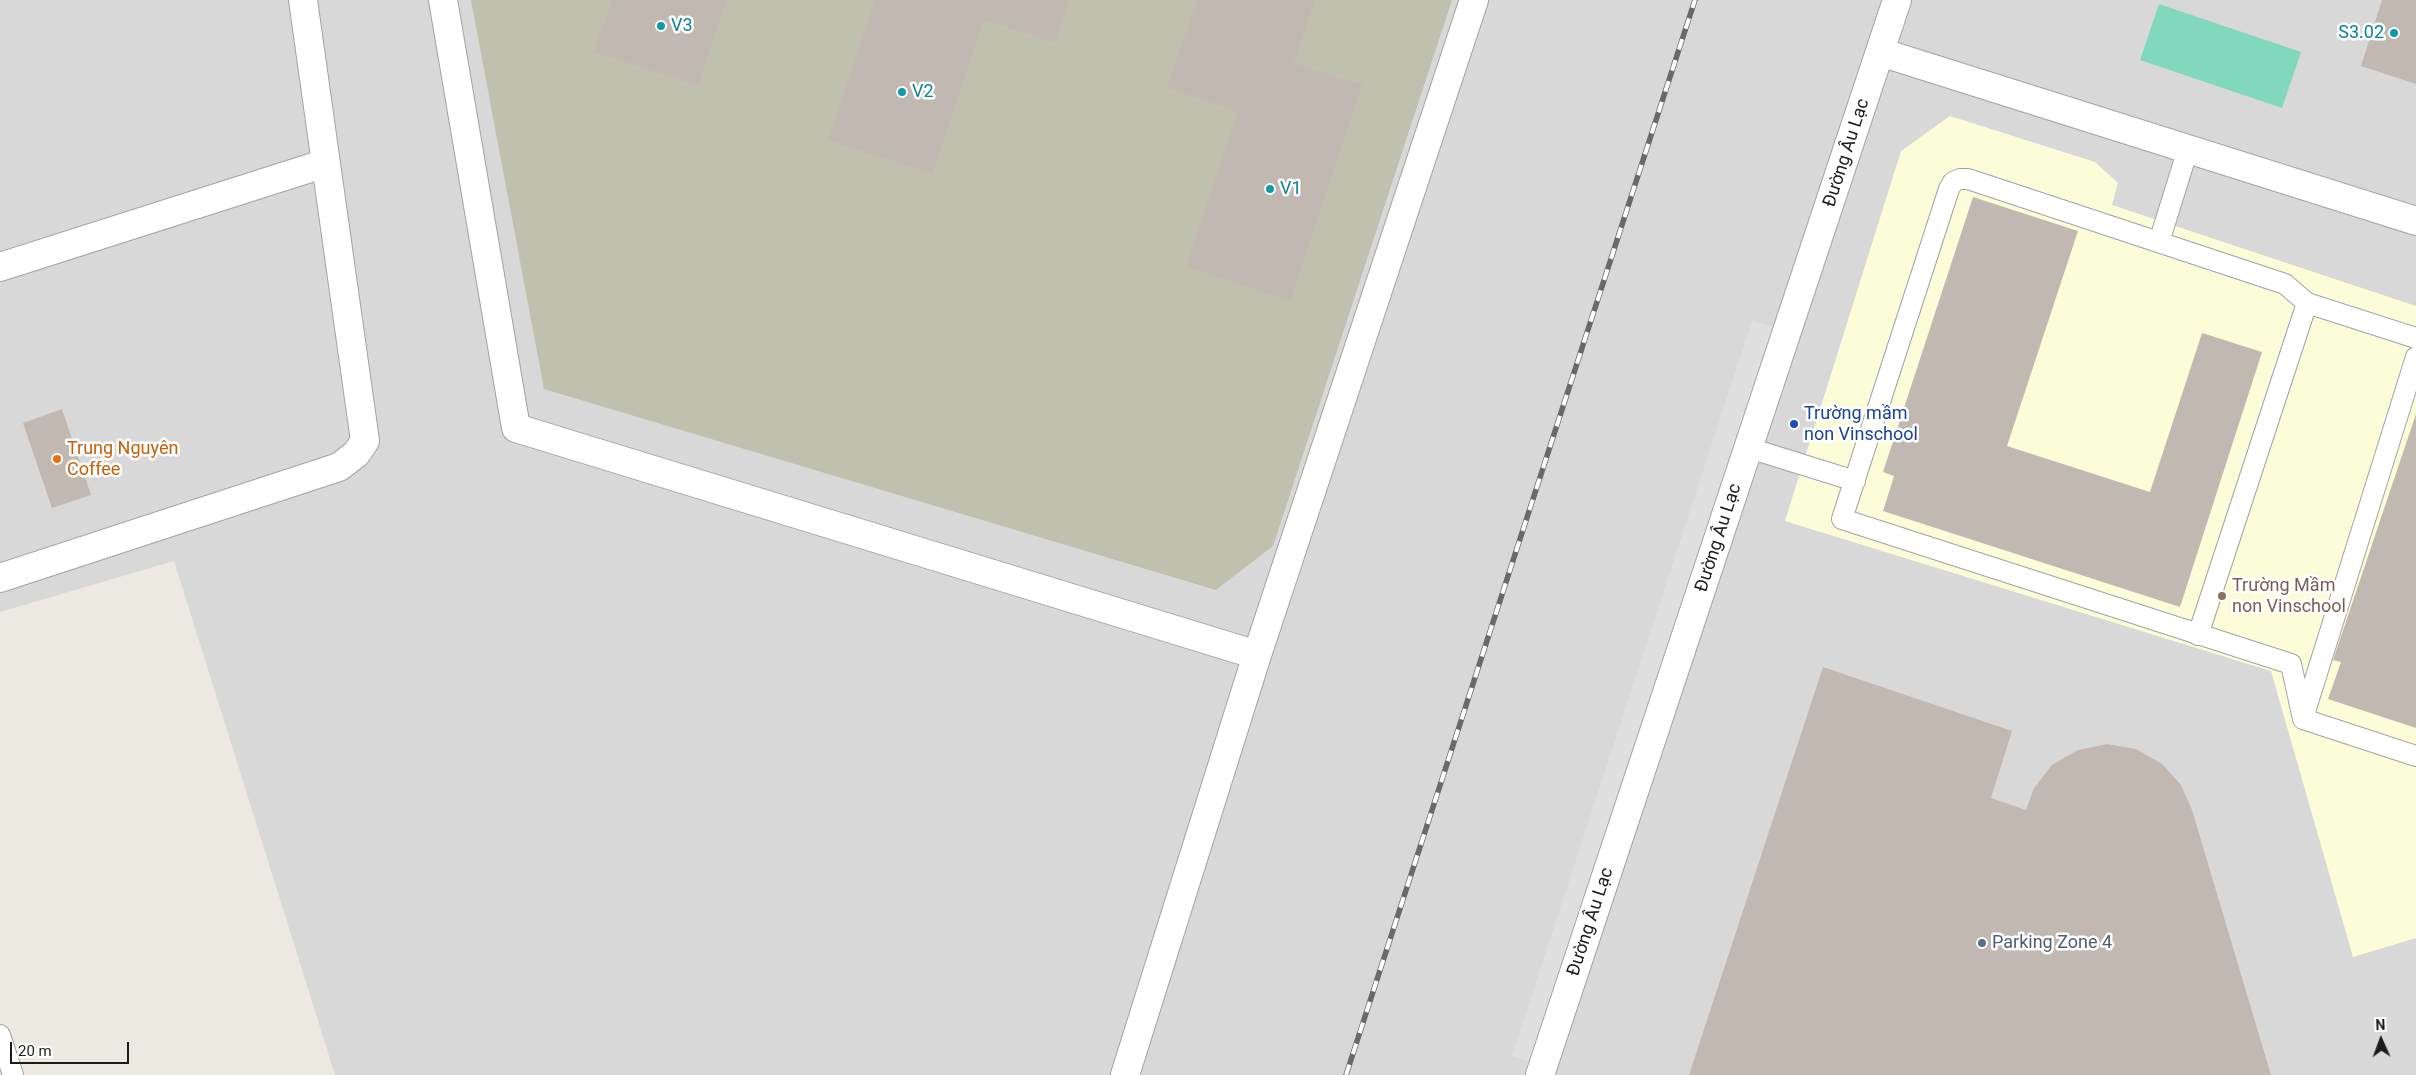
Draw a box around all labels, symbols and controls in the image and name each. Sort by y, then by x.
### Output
place label: V3 [671,15,693,37]
marker: V3 [655,20,667,32]
place label: S3.02 [2338,22,2384,44]
marker: S3.02 [2388,27,2400,39]
place label: V2 [912,81,934,103]
marker: V2 [896,86,908,98]
street label: Đường Âu Lạc [1819,96,1875,210]
place label: V1 [1280,178,1302,200]
marker: V1 [1264,183,1276,195]
place label: Trường mầm non Vinschool [1804,403,1918,446]
marker: Trường mầm non Vinschool [1788,418,1800,430]
place label: Trung Nguyên Coffee [67,438,178,480]
marker: Trung Nguyên Coffee [51,453,63,465]
street label: Đường Âu Lạc [1691,481,1747,595]
place label: Trường Mầm non Vinschool [2232,575,2346,618]
marker: Trường Mầm non Vinschool [2216,590,2228,602]
street label: Đường Âu Lạc [1563,865,1619,979]
place label: Parking Zone 4 [1992,932,2112,954]
marker: Parking Zone 4 [1976,937,1988,949]
north arrow [2356,1015,2406,1065]
text: N [2375,1017,2386,1033]
scale bar [12,1032,131,1064]
text: 20 m [18,1042,52,1060]

